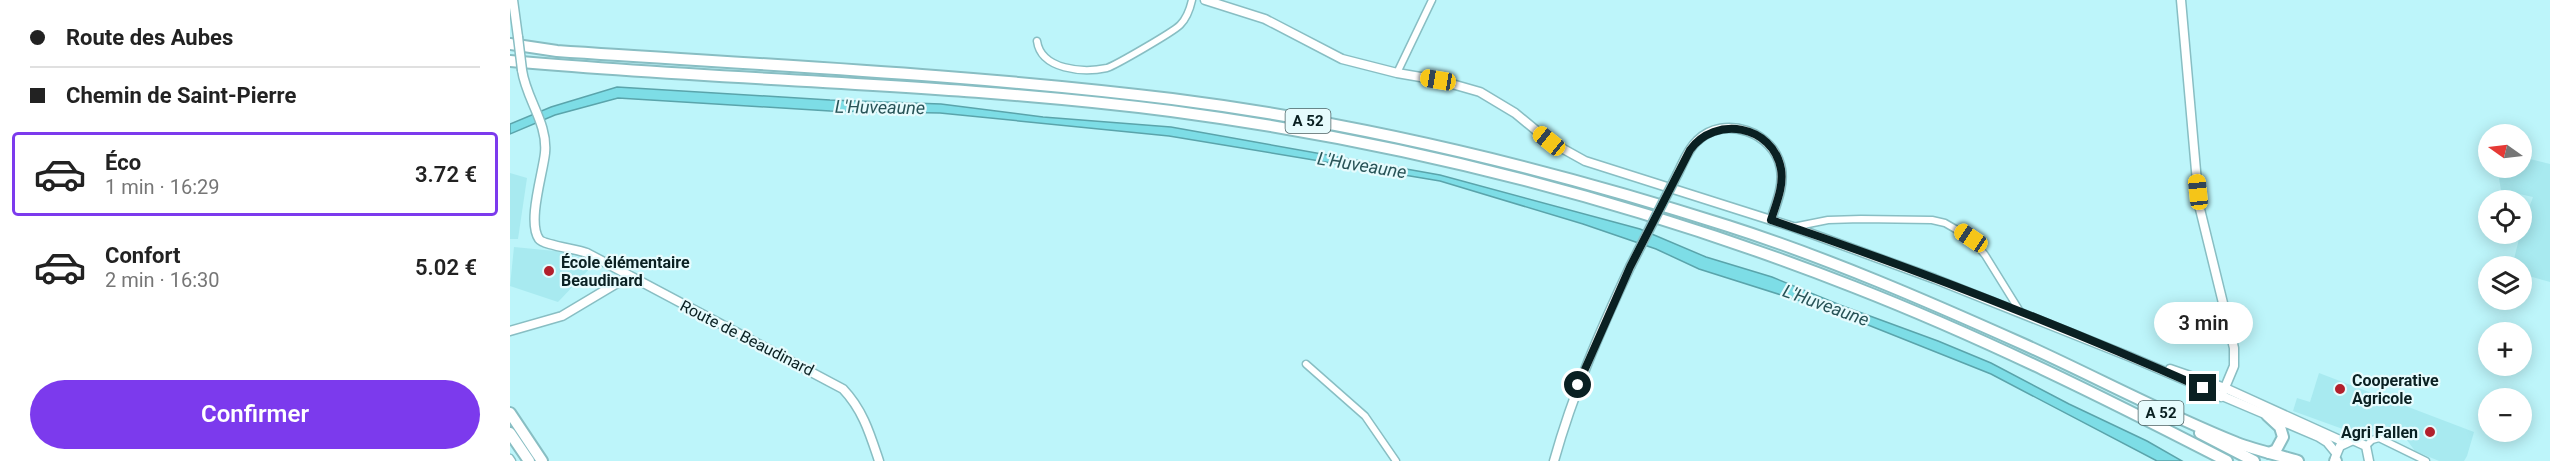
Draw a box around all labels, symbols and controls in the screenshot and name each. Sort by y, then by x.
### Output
text: Route des Aubes [66,25,233,50]
car [1419,68,1457,92]
text: Chemin de Saint-Pierre [66,83,296,108]
water label: L'Huveaune [835,96,925,118]
road number: A 52 [1286,109,1330,133]
car [1529,123,1569,159]
north arrow [2478,124,2532,178]
map controls [2478,124,2532,442]
icon: car [33,147,87,201]
water label: L'Huveaune [1316,148,1408,182]
text: Éco [105,150,141,175]
text: 3.72 € [415,162,477,187]
car [2187,173,2209,211]
text: 1 min · 16:29 [105,175,220,199]
button: locate [2478,190,2532,244]
car [1951,220,1991,256]
icon: car [33,240,87,294]
text: Confort [105,243,180,268]
place label: École élémentaire Beaudinard [561,253,690,290]
text: 5.02 € [415,255,477,280]
button: layers [2478,256,2532,310]
marker: École élémentaire Beaudinard [542,264,556,278]
text: 2 min · 16:30 [105,268,220,292]
water label: L'Huveaune [1780,280,1872,330]
street label: Route de Beaudinard [677,296,817,380]
callout: 3 min [2154,301,2252,343]
text: 3 min [2178,311,2229,335]
button: + [2478,322,2532,376]
route start [1564,371,1591,398]
place label: Cooperative Agricole [2352,371,2439,408]
route end [2189,374,2216,401]
button: Confirmer [30,380,480,449]
marker: Cooperative Agricole [2333,382,2347,396]
button: − [2478,388,2532,442]
road number: A 52 [2138,401,2184,425]
place label: Agri Fallen [2341,423,2418,442]
marker: Agri Fallen [2423,425,2437,439]

